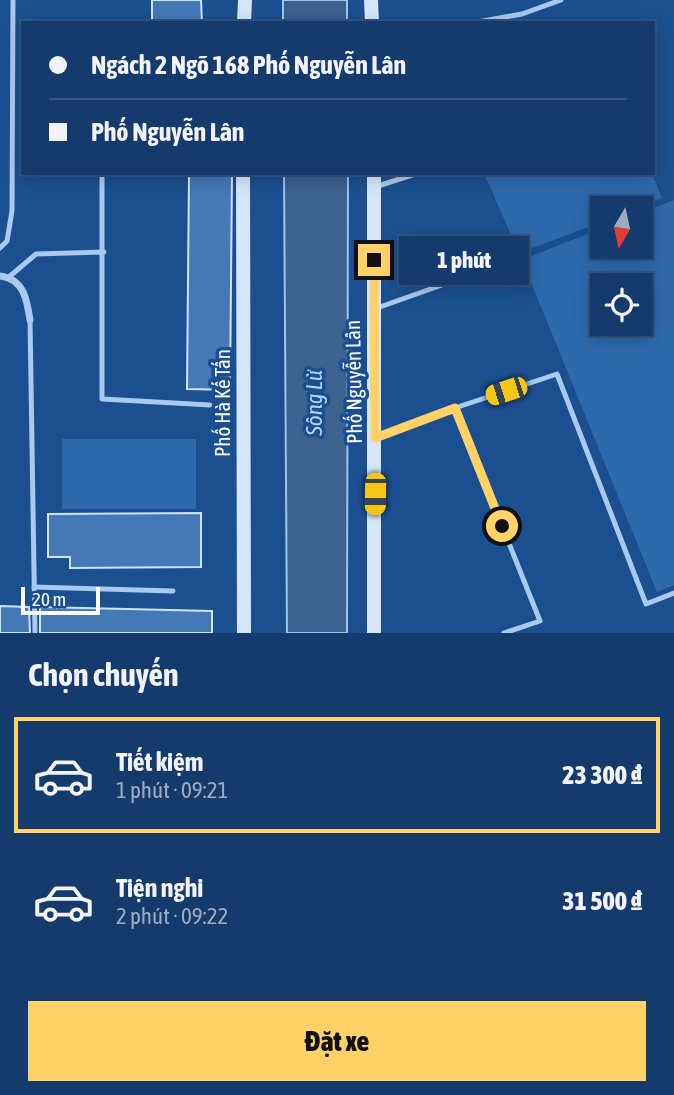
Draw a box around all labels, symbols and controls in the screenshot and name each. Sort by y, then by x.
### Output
text: Ngách 2 Ngõ 168 Phố Nguyễn Lân [91,50,406,80]
text: Phố Nguyễn Lân [91,117,244,147]
north arrow [590,196,653,259]
map controls [590,196,653,336]
callout: 1 phút [398,236,528,284]
route end [358,244,390,276]
text: 1 phút [437,247,491,273]
button: locate [590,273,653,336]
street label: Phố Nguyễn Lân [340,320,366,444]
street label: Phố Hà Kế Tấn [210,349,234,457]
water label: Sông Lừ [301,369,327,437]
car [483,375,530,407]
car [365,473,386,515]
route start [486,510,518,542]
scale bar [21,584,100,616]
text: 20 m [32,588,66,610]
text: Chọn chuyến [28,656,179,693]
icon: car [32,744,95,807]
text: Tiết kiệm [116,747,204,777]
text: 23 300 ₫ [562,760,642,790]
text: 1 phút · 09:21 [116,777,228,803]
icon: car [32,870,95,933]
text: Tiện nghi [116,873,203,903]
text: 31 500 ₫ [562,886,642,916]
text: 2 phút · 09:22 [116,903,228,929]
button: Đặt xe [28,1001,646,1081]

